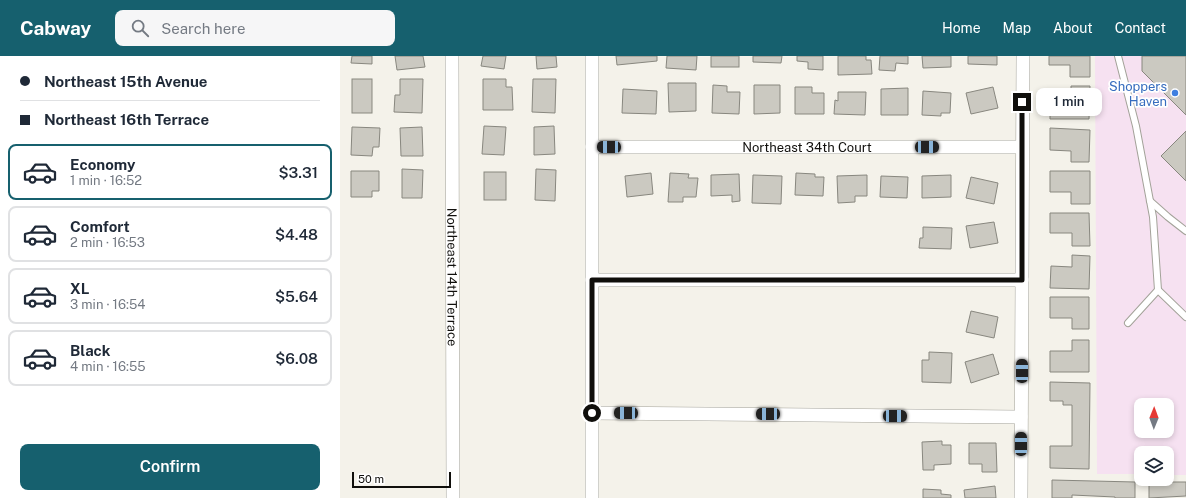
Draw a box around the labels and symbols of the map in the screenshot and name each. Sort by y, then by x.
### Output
place label: Shoppers Haven [1109,79,1167,109]
callout: 1 min [1036,88,1102,116]
marker: Shoppers Haven [1170,88,1180,98]
route end [1013,93,1031,111]
street label: Northeast 34th Court [742,140,872,155]
car [597,141,621,153]
car [915,141,939,153]
street label: Northeast 14th Terrace [444,208,460,346]
car [1016,359,1028,383]
north arrow [1134,398,1174,438]
route start [583,404,601,422]
car [614,407,638,419]
car [756,408,780,420]
car [883,410,907,422]
car [1015,432,1027,456]
scale bar [352,470,451,489]

